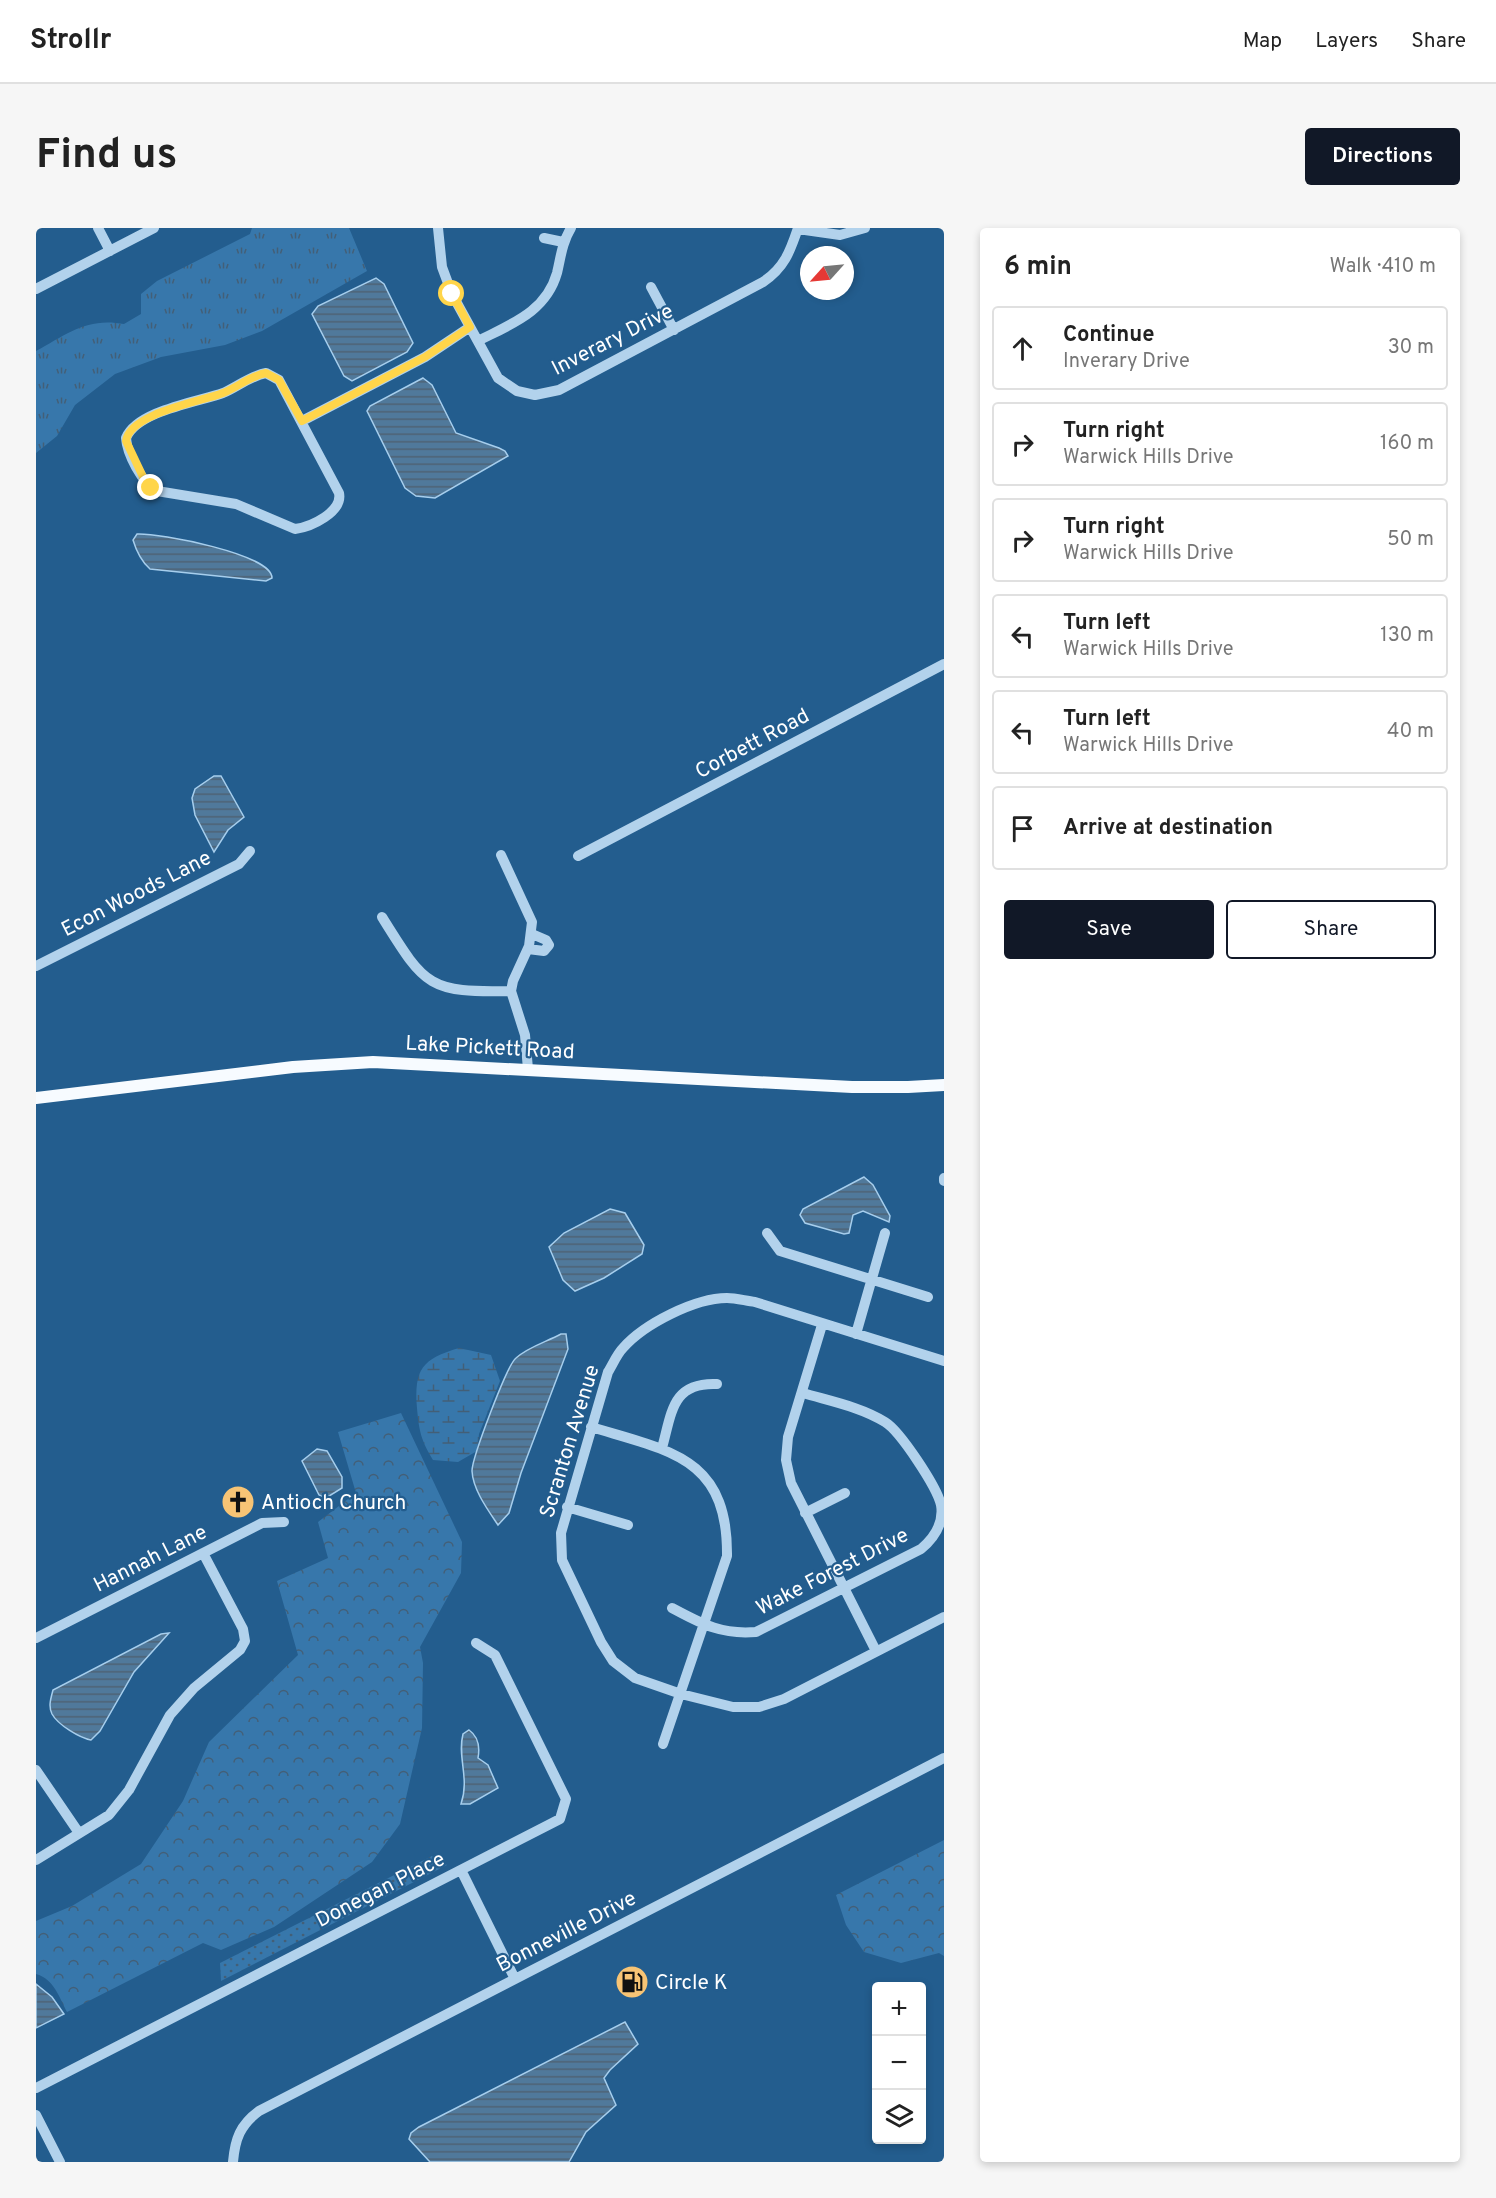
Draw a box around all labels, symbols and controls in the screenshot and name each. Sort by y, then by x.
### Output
text: Strollr [30,23,112,59]
text: Map [1243,28,1282,55]
text: Layers [1315,28,1378,55]
text: Share [1411,28,1466,55]
button: Directions [1305,128,1460,185]
text: Find us [36,130,177,183]
north arrow [800,246,854,300]
text: 6 min [1004,251,1072,284]
text: Walk · 410 m [1330,254,1436,280]
route start [438,280,464,306]
street label: Inverary Drive [547,298,678,383]
text: Continue [1063,322,1154,349]
icon: ahead [1006,332,1039,365]
text: 30 m [1388,335,1434,361]
text: Inverary Drive [1063,349,1190,375]
text: Turn right [1063,418,1165,445]
icon: right [1006,428,1039,461]
text: 160 m [1380,431,1434,457]
text: Warwick Hills Drive [1063,445,1234,471]
route end [137,474,163,500]
text: Turn right [1063,514,1165,541]
icon: right [1006,524,1039,557]
text: 50 m [1387,527,1434,553]
text: Warwick Hills Drive [1063,541,1234,567]
text: Turn left [1063,610,1151,637]
icon: left [1006,620,1039,653]
text: 130 m [1380,623,1434,649]
text: Warwick Hills Drive [1063,637,1234,663]
street label: Corbett Road [691,703,815,786]
text: Turn left [1063,706,1151,733]
icon: left [1006,716,1039,749]
text: 40 m [1387,719,1434,745]
text: Warwick Hills Drive [1063,733,1234,759]
icon: arrive [1006,812,1039,845]
text: Arrive at destination [1063,815,1273,842]
street label: Econ Woods Lane [57,845,216,944]
button: Save [1004,900,1214,959]
button: Share [1226,900,1436,959]
street label: Lake Pickett Road [405,1031,575,1066]
street label: Scranton Avenue [534,1362,607,1521]
church icon: Antioch Church [220,1484,256,1520]
place label: Antioch Church [261,1490,406,1517]
street label: Hannah Lane [89,1519,212,1599]
street label: Wake Forest Drive [752,1522,914,1622]
street label: Donegan Place [311,1846,450,1935]
street label: Bonneville Drive [492,1885,641,1979]
fuel station icon: Circle K [614,1964,650,2000]
place label: Circle K [655,1970,728,1997]
map controls [872,1982,926,2144]
button: + [872,1982,926,2036]
button: − [872,2036,926,2090]
button: layers [872,2090,926,2144]

